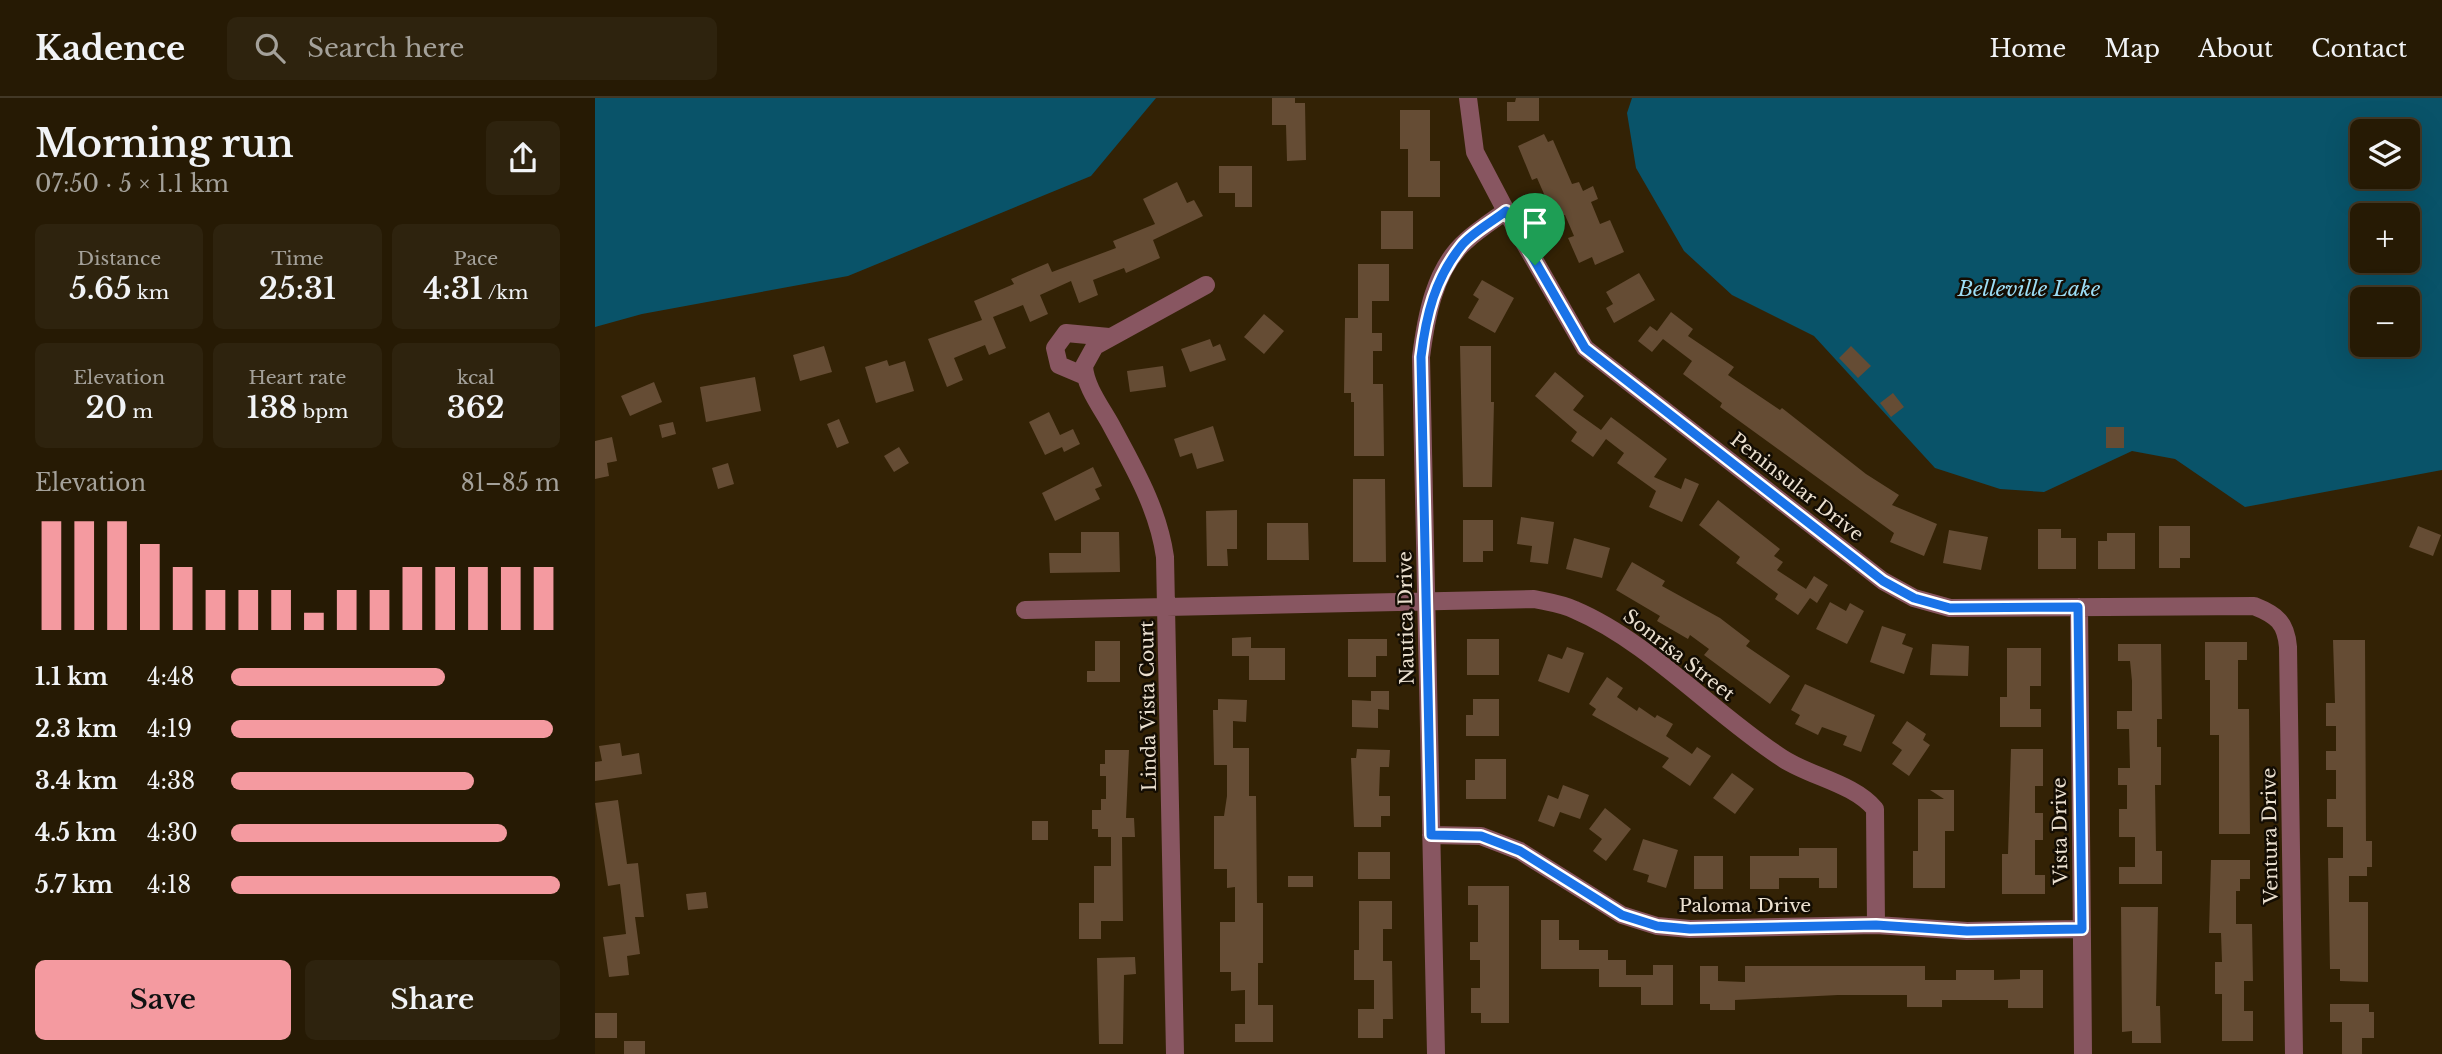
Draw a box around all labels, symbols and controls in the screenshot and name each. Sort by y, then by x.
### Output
search box [227,17,717,80]
text: Kadence [35,28,185,69]
icon: search [251,29,289,67]
text: Search here [307,32,464,64]
text: Home [1990,34,2066,63]
text: Map [2104,34,2160,63]
text: About [2198,34,2273,63]
text: Contact [2311,34,2407,63]
map controls [2350,119,2420,357]
button: layers [2350,119,2420,189]
text: Morning run [35,120,294,167]
button: share [486,121,560,195]
text: 07:50 · 5 × 1.1 km [35,170,229,198]
pin [1505,193,1565,265]
button: + [2350,203,2420,273]
icon: arrive [1516,204,1554,242]
text: Distance [77,247,161,270]
text: Time [271,247,324,270]
text: Pace [454,247,498,270]
text: 5.65 [69,270,132,307]
text: 25:31 [259,270,336,307]
text: 4:31 [423,270,483,307]
water label: Belleville Lake [1957,276,2101,302]
text: km [132,281,169,304]
text: /km [483,281,528,304]
button: − [2350,287,2420,357]
text: Elevation [73,366,165,389]
text: Heart rate [249,366,346,389]
text: kcal [457,366,495,389]
text: 20 [86,389,127,426]
text: 138 [246,389,297,426]
text: 362 [447,389,505,426]
text: m [127,400,153,423]
text: bpm [297,400,349,423]
street label: Peninsular Drive [1726,428,1868,546]
text: Elevation [35,469,146,497]
text: 81–85 m [461,469,560,497]
street label: Nautica Drive [1393,551,1419,685]
street label: Sonrisa Street [1619,604,1740,706]
street label: Linda Vista Court [1135,620,1161,792]
text: 1.1 km [35,663,108,691]
text: 4:48 [147,663,194,691]
text: 2.3 km [35,715,117,743]
text: 4:19 [147,715,192,743]
text: 3.4 km [35,767,118,795]
text: 4:38 [147,767,195,795]
street label: Ventura Drive [2257,768,2283,905]
street label: Vista Drive [2048,777,2072,886]
text: 4.5 km [35,819,117,847]
text: 4:30 [147,819,198,847]
text: 5.7 km [35,871,113,899]
text: 4:18 [147,871,191,899]
street label: Paloma Drive [1679,894,1811,917]
button: Save [35,960,291,1040]
button: Share [305,960,560,1040]

